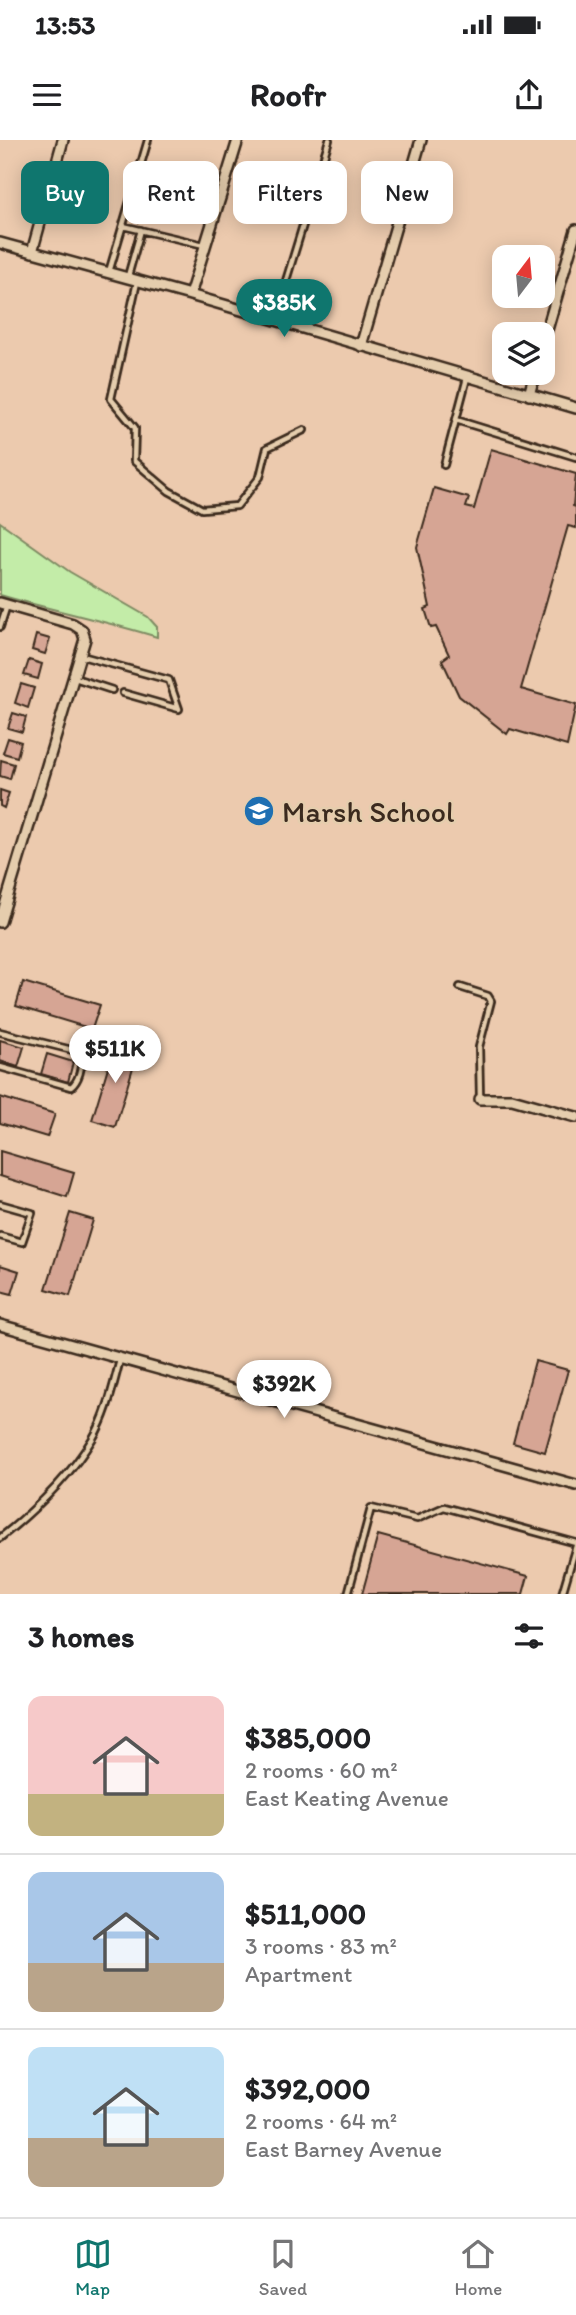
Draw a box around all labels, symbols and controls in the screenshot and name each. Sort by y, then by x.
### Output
text: 13:53 [35,9,95,41]
icon: menu [28,76,66,114]
text: Roofr [250,76,326,114]
icon: share [510,76,548,114]
chip: Buy [21,161,109,224]
chip: Rent [123,161,219,224]
chip: Filters [233,161,347,224]
chip: New [361,161,453,224]
north arrow [492,245,555,308]
map controls [492,245,555,385]
pin: $385K [235,280,333,339]
text: $385K [252,288,316,316]
button: layers [492,322,555,385]
place label: Marsh School [282,793,455,830]
school or university icon: Marsh School [242,794,276,828]
pin: $511K [66,1026,164,1085]
text: $511K [85,1034,145,1062]
pin: $392K [235,1360,333,1420]
text: $392K [252,1369,316,1397]
icon: filters [510,1617,548,1655]
text: 3 homes [28,1618,135,1655]
text: $385,000 [245,1719,371,1756]
icon: home [84,1724,168,1808]
text: 2 rooms · 60 m² [245,1756,398,1784]
text: East Keating Avenue [245,1784,449,1812]
text: $511,000 [245,1895,366,1932]
icon: home [84,1900,168,1984]
text: 3 rooms · 83 m² [245,1932,397,1960]
text: Apartment [245,1960,352,1988]
text: $392,000 [245,2070,371,2107]
icon: home [84,2075,168,2159]
text: 2 rooms · 64 m² [245,2107,397,2135]
text: East Barney Avenue [245,2135,442,2163]
tab: Map [74,2235,112,2300]
tab: Saved [259,2235,307,2300]
tab: Home [454,2235,502,2300]

